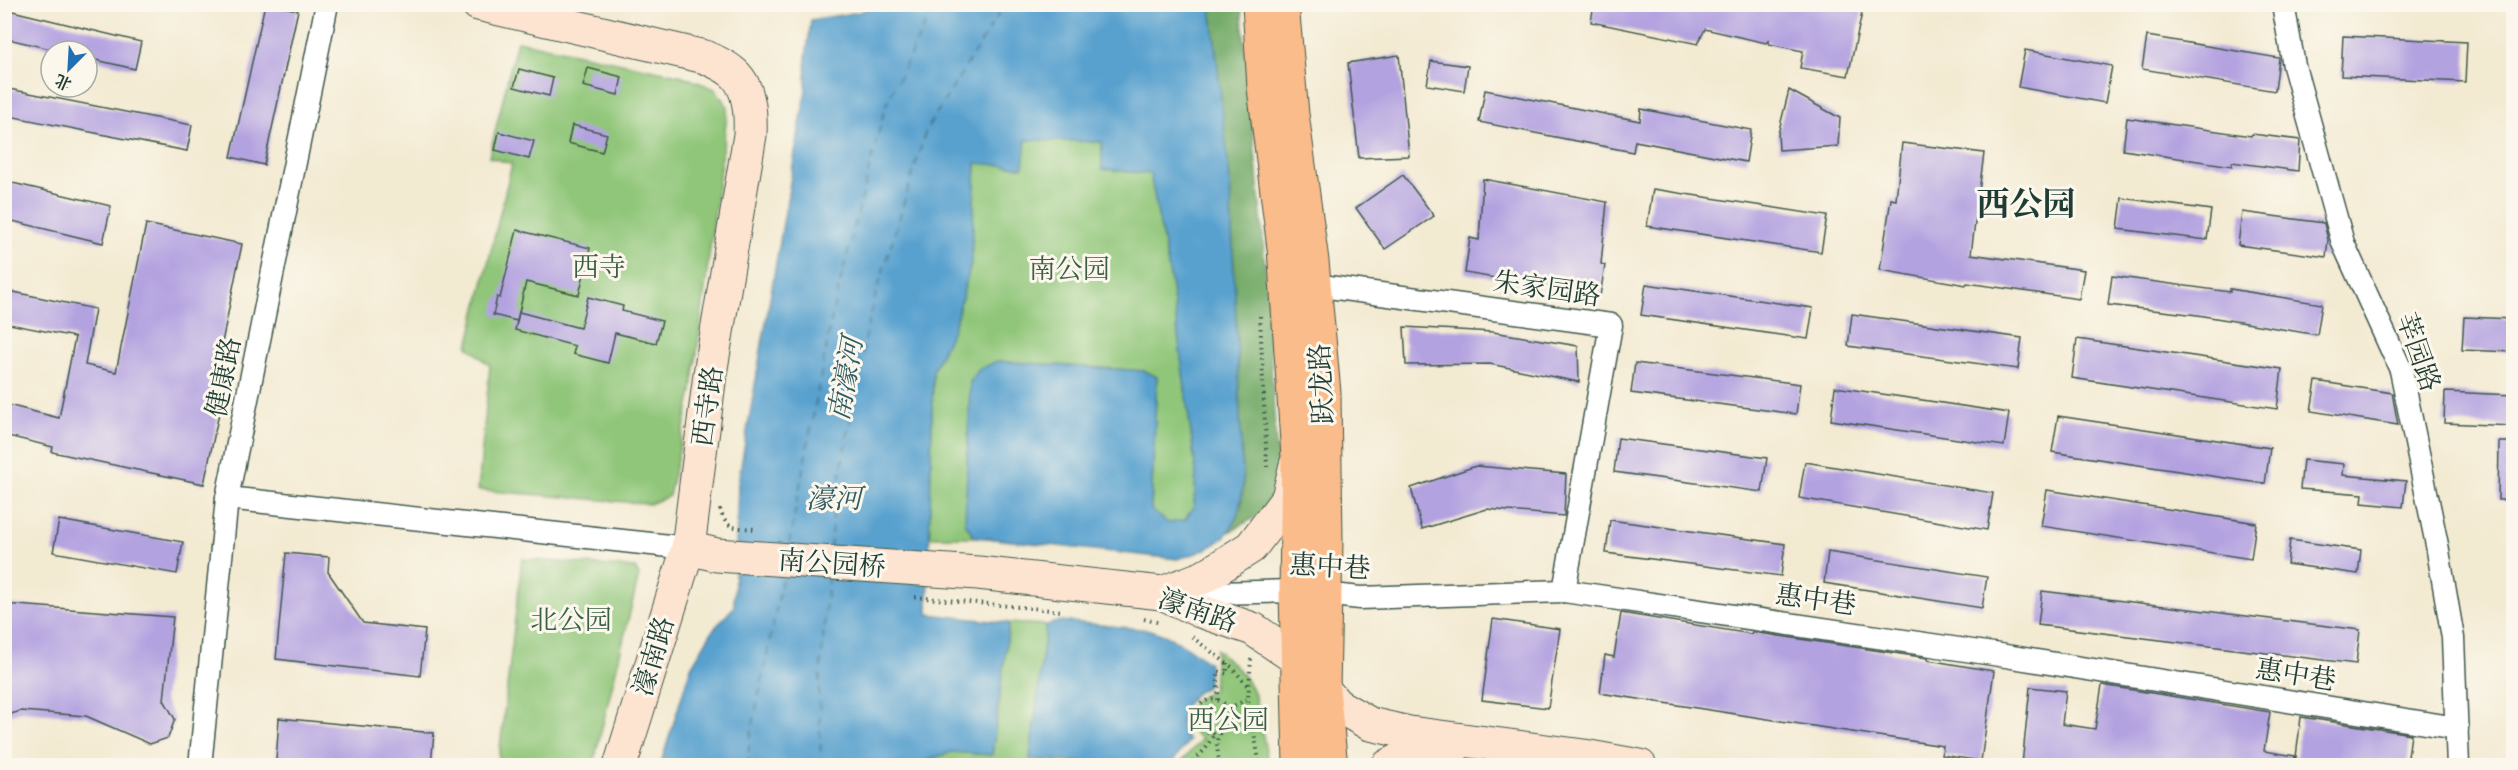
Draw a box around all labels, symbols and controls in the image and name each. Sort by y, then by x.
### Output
north arrow [39,39,99,99]
text: 北 [52,69,75,95]
district label: 西公园 [1977,182,2076,225]
park label: 西寺 [572,249,626,284]
park label: 南公园 [1029,251,1110,286]
street label: 朱家园路 [1491,263,1603,313]
street label: 莘园路 [2389,308,2449,396]
water label: 南濠河 [820,330,871,423]
street label: 健康路 [198,334,248,420]
street label: 跃龙路 [1301,343,1341,425]
street label: 西寺路 [684,363,730,449]
water label: 濠河 [806,480,867,516]
street label: 南公园桥 [777,542,887,584]
street label: 惠中巷 [1289,546,1371,586]
street label: 惠中巷 [1773,576,1859,622]
street label: 濠南路 [1154,580,1242,640]
park label: 北公园 [531,602,612,637]
street label: 濠南路 [624,612,682,700]
street label: 惠中巷 [2253,650,2339,698]
park label: 西公园 [1188,702,1269,737]

